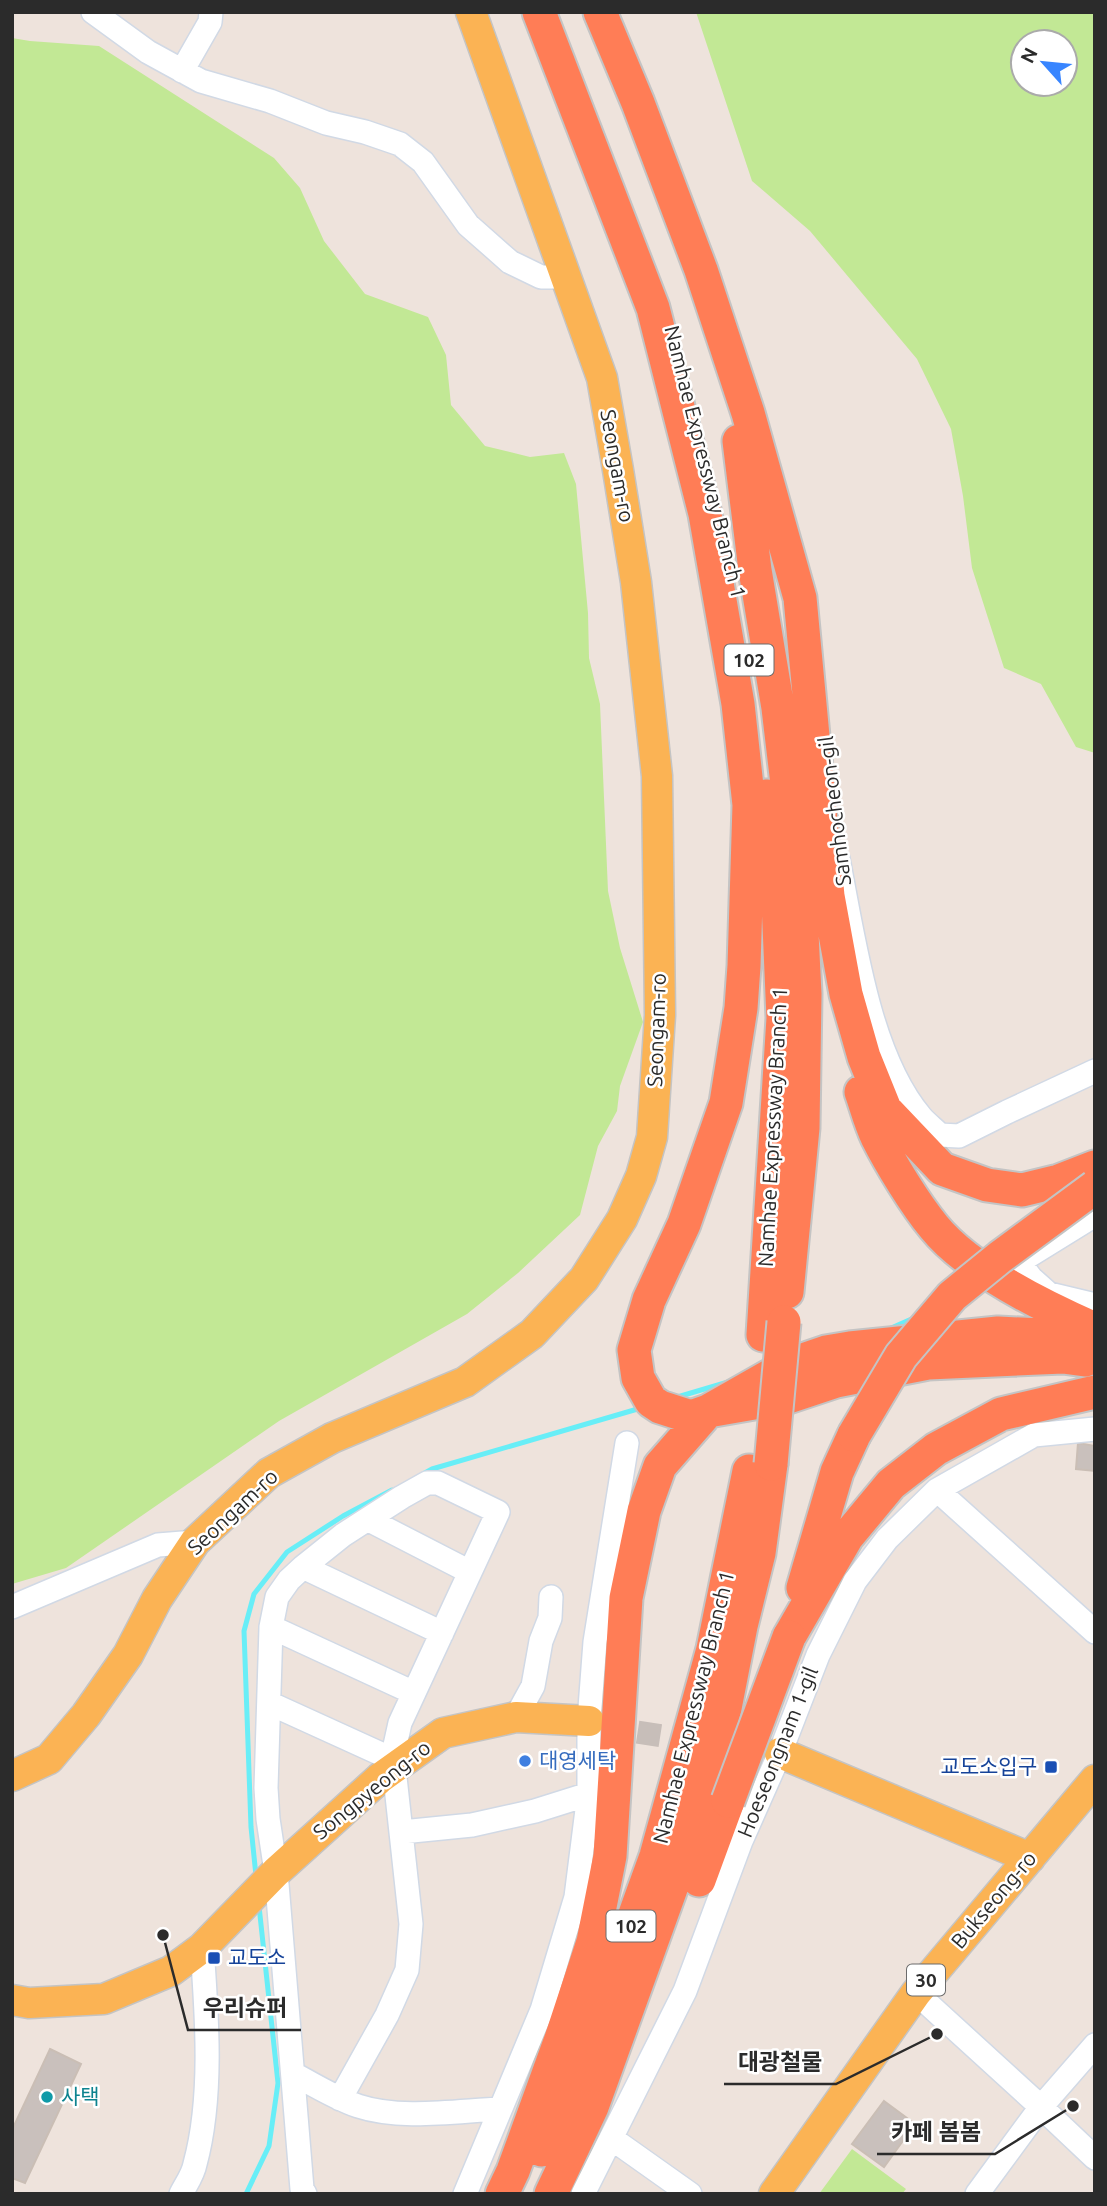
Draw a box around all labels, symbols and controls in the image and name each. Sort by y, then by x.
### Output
north arrow [1009,28,1079,98]
text: N [1016,44,1042,67]
street label: Namhae Expressway Branch 1 [660,323,752,601]
street label: Seongam-ro [596,408,640,524]
road number: 102 [724,645,774,676]
street label: Samhocheon-gil [813,735,855,887]
street label: Seongam-ro [642,973,670,1087]
street label: Namhae Expressway Branch 1 [753,986,791,1267]
street label: Seongam-ro [182,1464,282,1559]
street label: Namhae Expressway Branch 1 [647,1568,739,1846]
street label: Hoeseongnam 1-gil [732,1663,822,1840]
street label: Songpyeong-ro [308,1735,435,1844]
place label: 대영세탁 [539,1748,616,1772]
marker: 대영세탁 [517,1753,533,1769]
place label: 교도소입구 [940,1754,1037,1778]
marker: 교도소입구 [1043,1759,1059,1775]
street label: Bukseong-ro [946,1846,1041,1953]
road number: 102 [606,1910,656,1942]
place label: 교도소 [228,1945,286,1969]
marker: 교도소 [206,1950,222,1966]
road number: 30 [907,1964,945,1996]
callout: 우리슈퍼 [188,1986,301,2030]
text: 우리슈퍼 [203,1995,287,2020]
callout: 대광철물 [724,2040,836,2084]
text: 대광철물 [738,2049,822,2074]
place label: 사택 [61,2084,100,2108]
marker: 사택 [39,2089,55,2105]
callout: 카페 봄봄 [877,2110,995,2154]
text: 카페 봄봄 [891,2119,981,2144]

